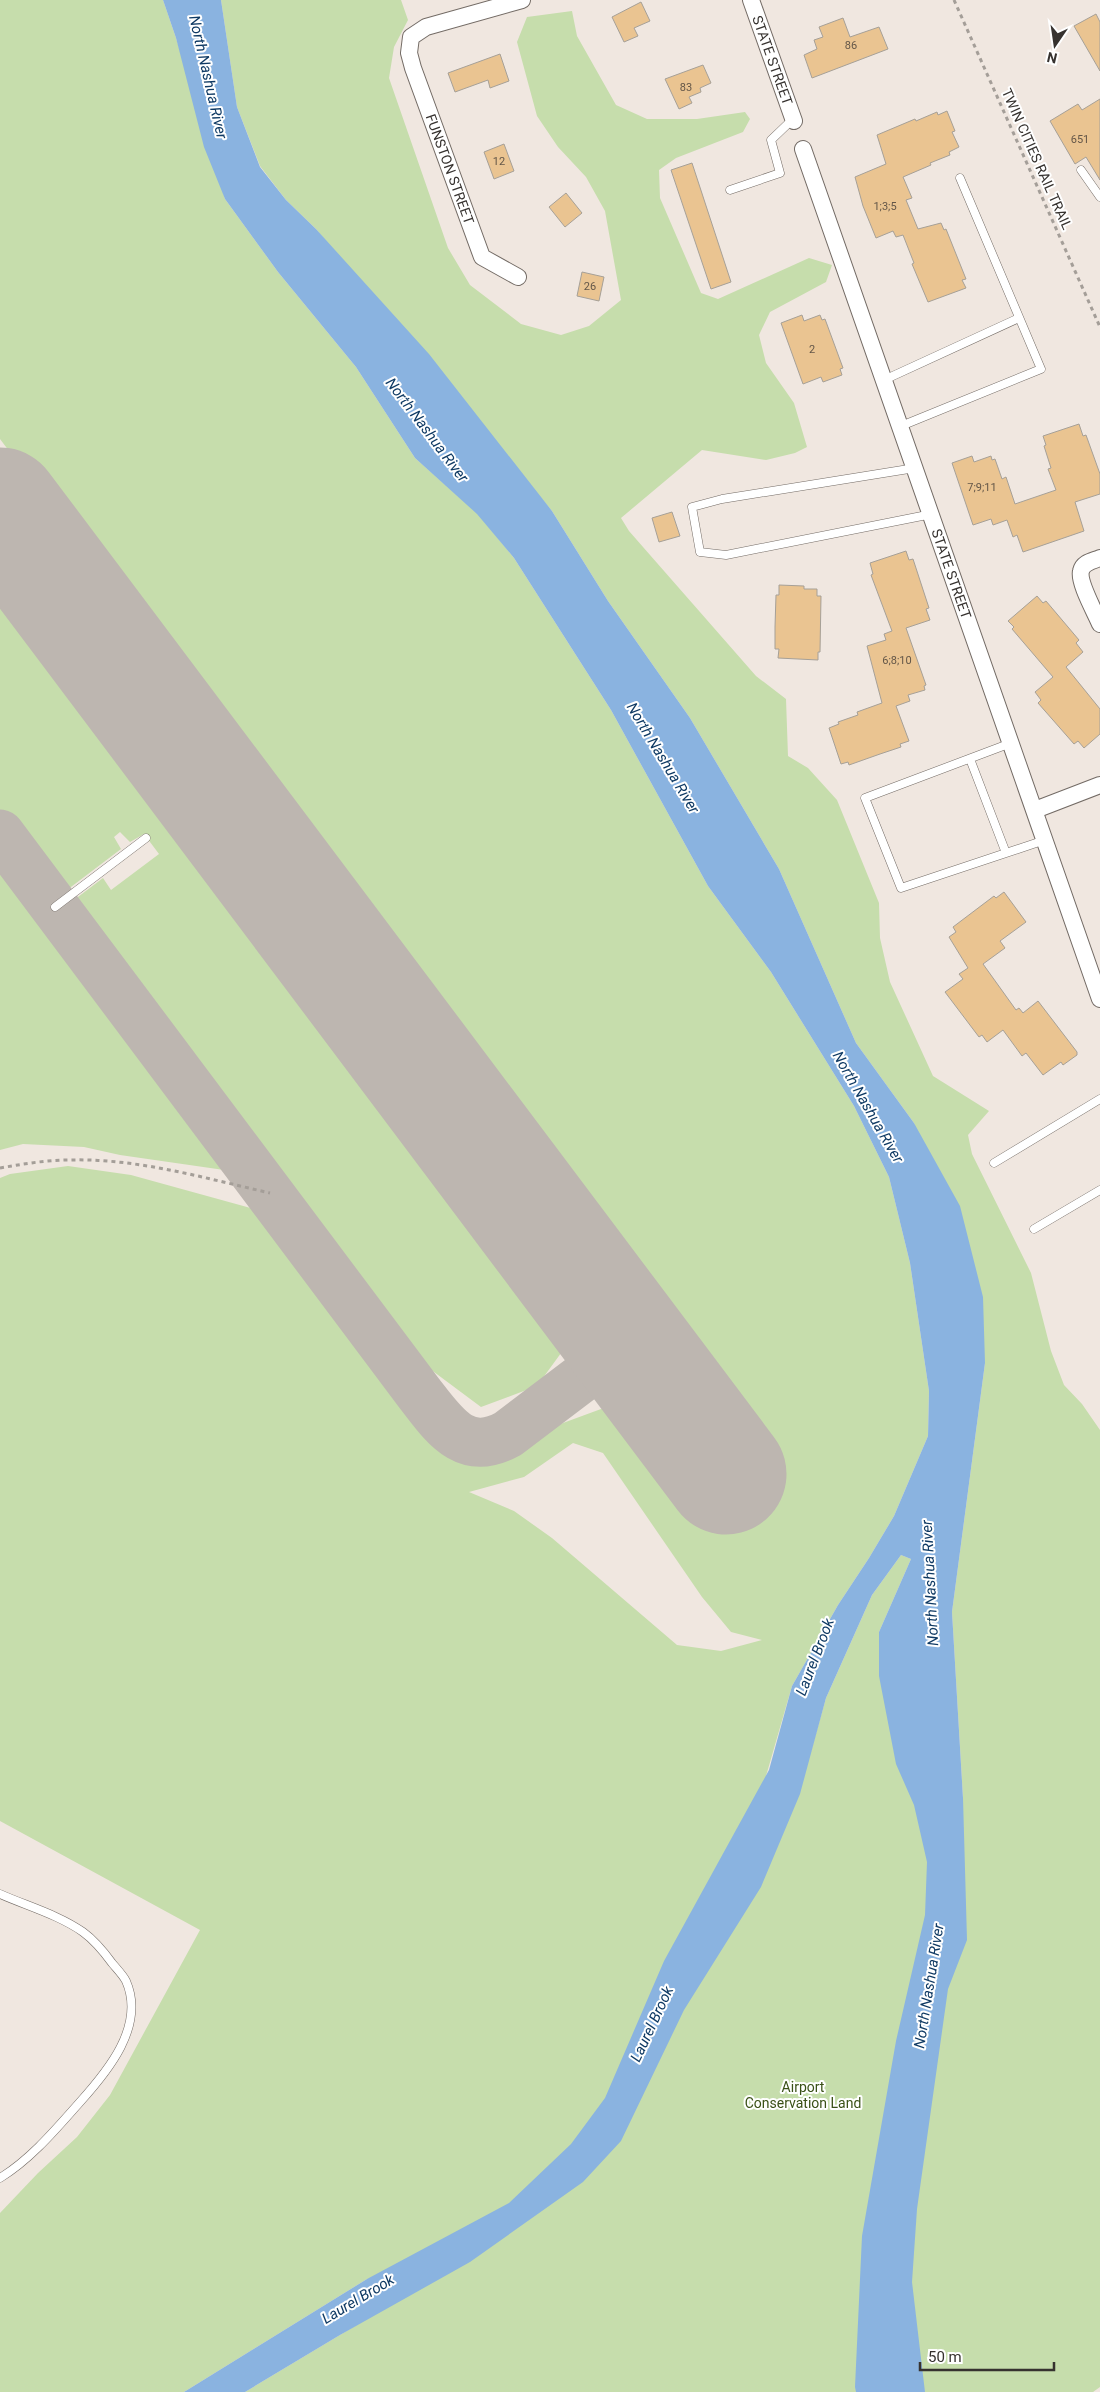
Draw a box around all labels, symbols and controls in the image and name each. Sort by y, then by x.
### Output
street label: STATE STREET [749,13,796,108]
water label: North Nashua River [185,14,231,141]
north arrow [1030,20,1080,70]
house number: 86 [845,39,857,52]
text: N [1045,49,1059,67]
house number: 83 [680,81,692,94]
street label: TWIN CITIES RAIL TRAIL [999,86,1076,232]
street label: FUNSTON STREET [423,112,478,227]
house number: 651 [1071,133,1089,146]
house number: 12 [493,155,505,168]
house number: 1;3;5 [873,200,897,213]
house number: 26 [584,280,596,293]
house number: 2 [809,343,815,356]
water label: North Nashua River [382,374,473,487]
house number: 7;9;11 [967,481,997,494]
street label: STATE STREET [928,527,975,621]
house number: 6;8;10 [882,654,912,667]
water label: North Nashua River [623,699,704,818]
water label: North Nashua River [829,1048,908,1167]
water label: North Nashua River [918,1519,942,1646]
water label: Laurel Brook [792,1615,838,1698]
water label: North Nashua River [910,1921,948,2050]
water label: Laurel Brook [627,1983,678,2065]
park label: Airport Conservation Land [745,2079,861,2111]
water label: Laurel Brook [319,2270,398,2328]
scale bar [920,2340,1054,2372]
text: 50 m [928,2348,962,2366]

